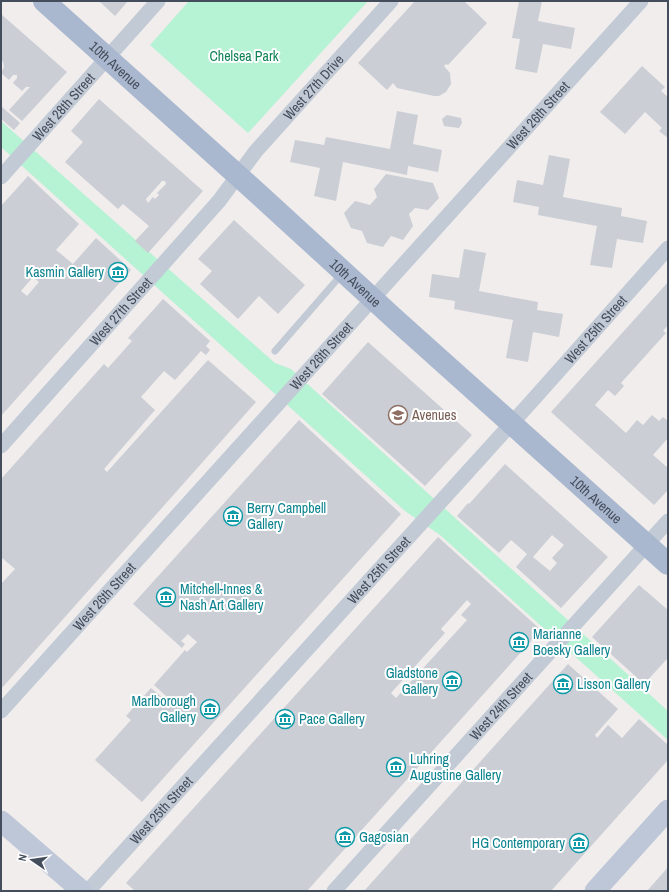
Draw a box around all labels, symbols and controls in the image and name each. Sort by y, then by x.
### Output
street label: 10th Avenue [86,37,145,93]
park label: Chelsea Park [210,47,279,65]
street label: West 27th Drive [279,51,348,124]
street label: West 28th Street [28,69,99,145]
street label: West 26th Street [503,78,573,153]
street label: 10th Avenue [326,255,385,311]
museum icon: Kasmin Gallery [107,261,129,283]
place label: Kasmin Gallery [26,263,104,281]
street label: West 27th Street [86,274,156,349]
street label: West 25th Street [560,291,631,367]
street label: West 26th Street [286,318,356,394]
school or university icon: Avenues [387,404,409,426]
place label: Avenues [411,406,457,424]
street label: 10th Avenue [566,472,626,528]
place label: Berry Campbell Gallery [247,499,326,533]
museum icon: Berry Campbell Gallery [222,505,244,527]
street label: West 25th Street [343,532,414,608]
street label: West 26th Street [69,559,139,634]
place label: Mitchell-Innes & Nash Art Gallery [180,580,264,614]
museum icon: Mitchell-Innes & Nash Art Gallery [155,586,177,608]
place label: Marianne Boesky Gallery [533,625,610,659]
museum icon: Marianne Boesky Gallery [508,631,530,653]
place label: Gladstone Gallery [386,664,438,698]
street label: West 24th Street [466,668,536,744]
museum icon: Gladstone Gallery [441,670,463,692]
museum icon: Lisson Gallery [552,673,574,695]
place label: Lisson Gallery [577,675,651,693]
place label: Marlborough Gallery [132,692,196,726]
museum icon: Marlborough Gallery [199,698,221,720]
museum icon: Pace Gallery [274,708,296,730]
place label: Pace Gallery [299,710,365,728]
place label: Luhring Augustine Gallery [409,750,502,784]
museum icon: Luhring Augustine Gallery [385,756,407,778]
street label: West 25th Street [126,773,197,848]
museum icon: Gagosian [334,826,356,848]
place label: Gagosian [359,828,409,846]
museum icon: HG Contemporary [568,832,590,854]
place label: HG Contemporary [472,834,565,852]
north arrow [12,840,52,880]
text: N [15,853,30,862]

